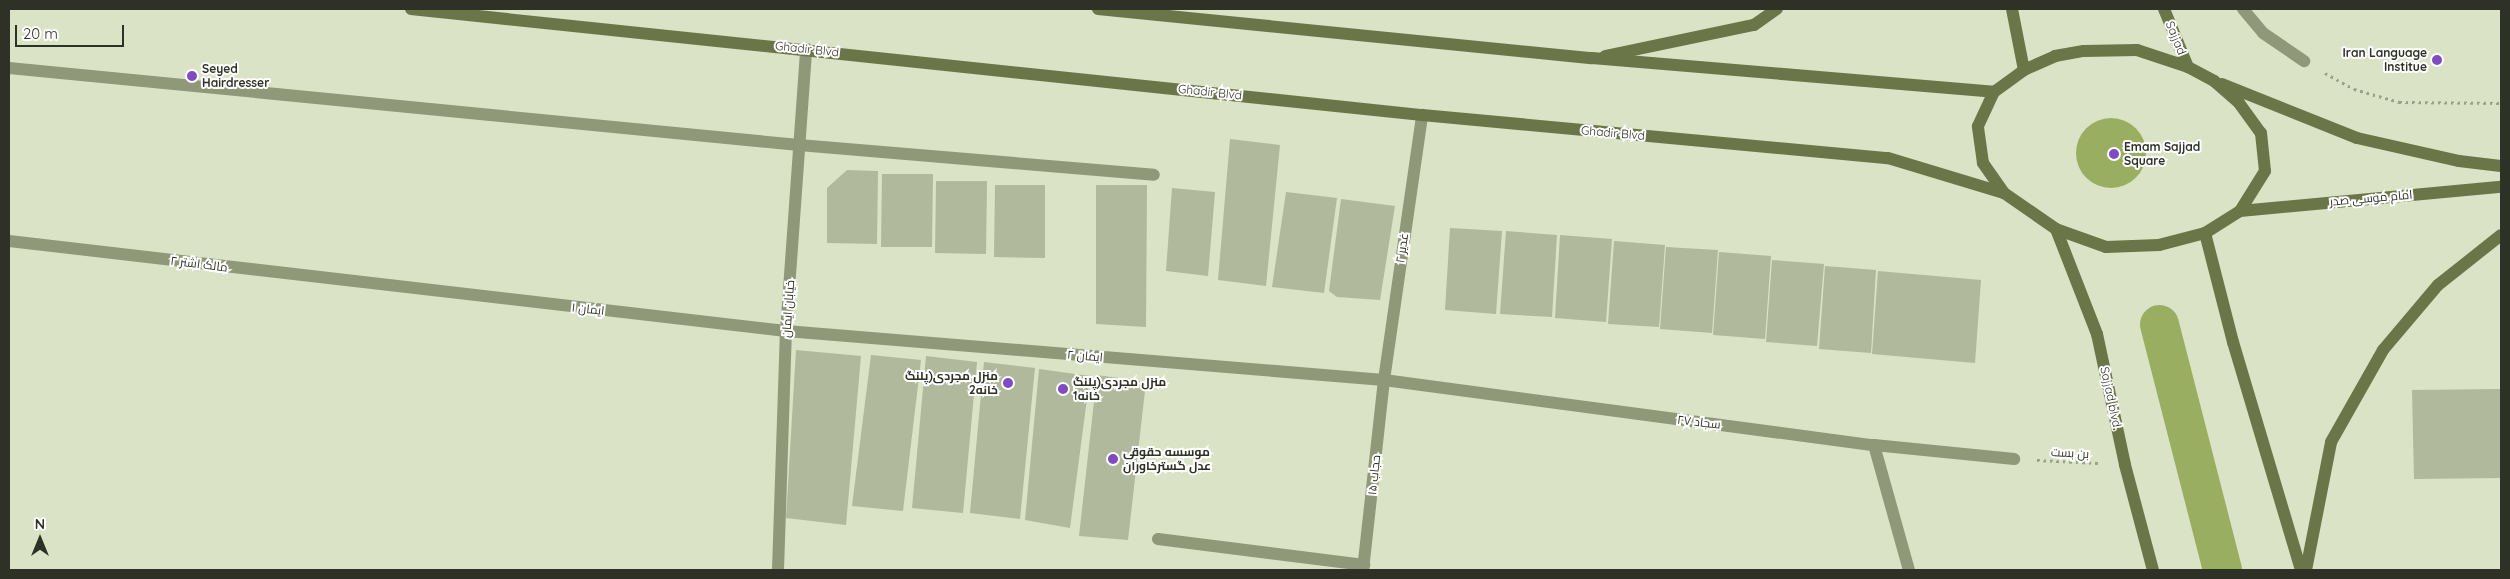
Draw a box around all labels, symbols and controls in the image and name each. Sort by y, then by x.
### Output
scale bar [18,15,126,47]
street label: Sajjad [2163,19,2189,57]
text: 20 m [23,24,58,43]
street label: Ghadir Blvd [774,38,840,60]
place label: Iran Language Institue [2343,46,2427,74]
marker: Iran Language Institue [2431,54,2443,66]
place label: Seyed Hairdresser [202,62,269,90]
marker: Seyed Hairdresser [186,70,198,82]
street label: Ghadir Blvd [1177,81,1243,103]
street label: Ghadir Blvd [1581,123,1645,143]
place label: Emam Sajjad Square [2124,140,2200,168]
marker: Emam Sajjad Square [2108,148,2120,160]
street label: امام موسی صدر [2329,187,2413,209]
street label: غدیر ۲ [1393,232,1411,264]
street label: مالک اشتر ۲ [170,253,228,275]
street label: خیابان ایمان [779,280,797,338]
street label: ایمان ۱ [571,300,605,318]
street label: ایمان ۲ [1067,347,1103,365]
street label: Sajjad blvd. [2097,365,2125,431]
place label: منزل مجردی(پلنگ خانه2 [905,369,998,397]
place label: منزل مجردی(پلنگ خانه1 [1073,375,1166,403]
marker: منزل مجردی(پلنگ خانه2 [1002,377,1014,389]
marker: منزل مجردی(پلنگ خانه1 [1057,383,1069,395]
street label: سجاد ۲۷ [1676,412,1722,432]
place label: موسسه حقوقی عدل گسترخاوران [1123,445,1211,473]
street label: بن بست [2051,445,2089,461]
marker: موسسه حقوقی عدل گسترخاوران [1107,453,1119,465]
street label: حجاب ۱۵ [1365,454,1383,496]
north arrow [15,514,65,564]
text: N [35,515,45,533]

